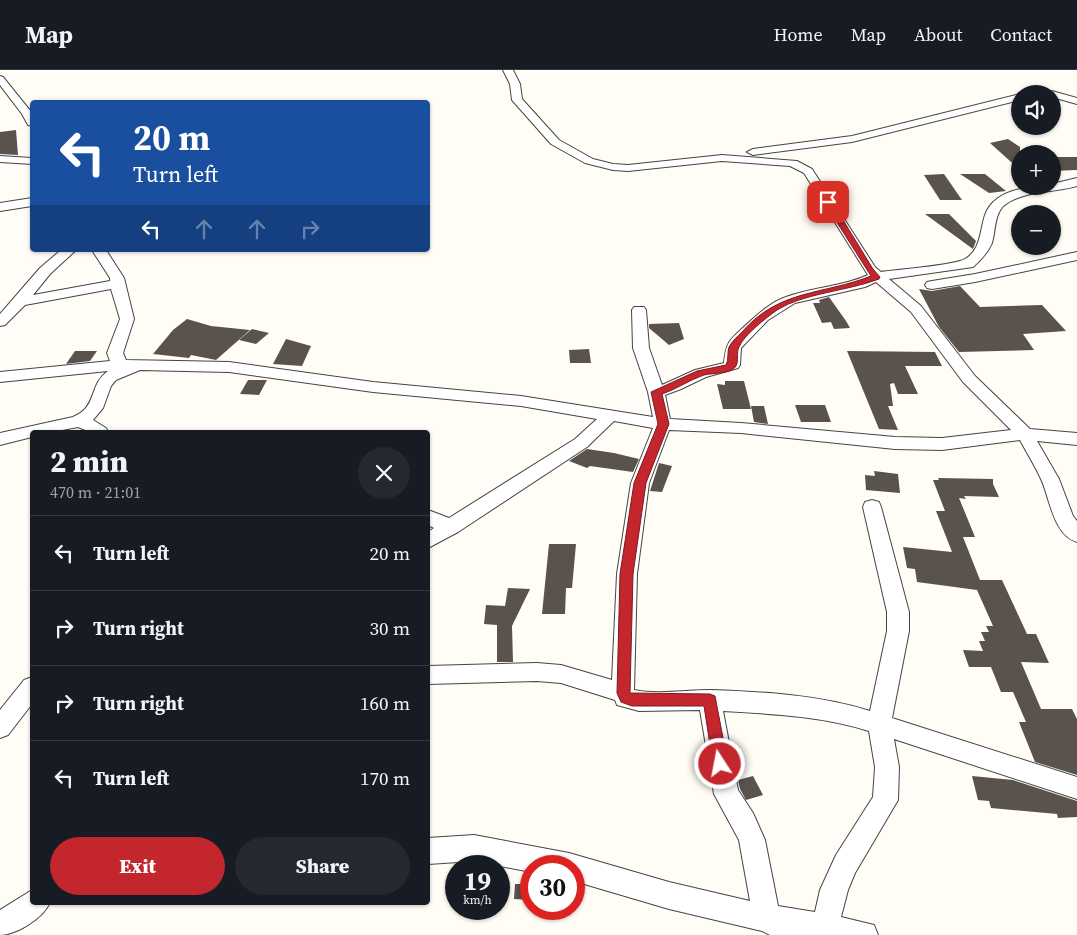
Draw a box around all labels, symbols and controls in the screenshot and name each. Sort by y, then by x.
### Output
text: Map [25,18,73,51]
text: Home [774,22,823,47]
text: Map [851,22,886,47]
text: About [914,22,962,47]
text: Contact [990,22,1052,47]
map controls [1011,85,1061,255]
button: sound [1011,85,1061,135]
text: 20 m [133,114,210,162]
icon: left [50,120,115,185]
button: + [1011,145,1061,195]
text: Turn left [133,159,218,189]
pin [807,181,849,223]
icon: arrive [814,188,842,216]
button: − [1011,205,1061,255]
icon: left [137,215,165,243]
icon: ahead [190,215,218,243]
icon: ahead [243,215,271,243]
icon: right [296,215,324,243]
text: 2 min [50,441,128,482]
button: close [358,447,410,499]
text: 470 m · 21:01 [50,481,141,503]
icon: left [50,539,78,567]
text: Turn left [93,540,169,566]
text: 20 m [369,540,410,566]
icon: right [50,614,78,642]
text: Turn right [93,615,184,641]
text: 30 m [369,615,410,641]
icon: right [50,689,78,717]
text: Turn right [93,690,184,716]
text: 160 m [360,690,410,716]
position arrow [693,737,745,789]
icon: left [50,764,78,792]
text: Turn left [93,765,169,791]
text: 170 m [360,765,410,791]
button: Exit [50,837,225,895]
button: Share [235,837,410,895]
speed limit sign: 30 [520,855,585,920]
text: 19 [464,864,491,898]
text: km/h [463,892,492,908]

